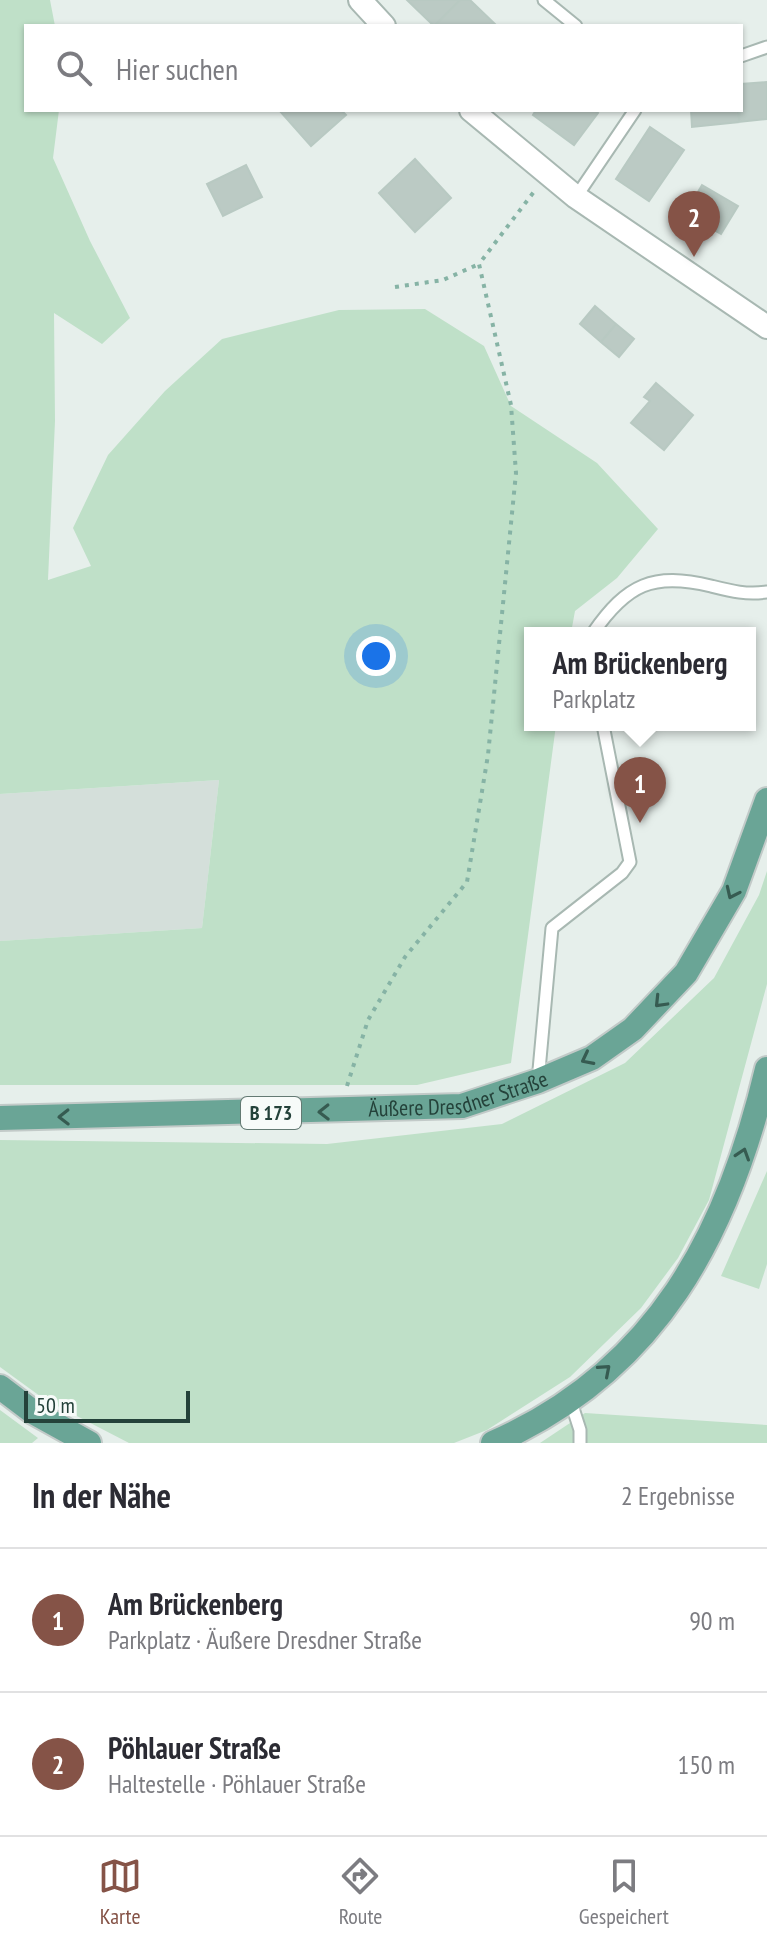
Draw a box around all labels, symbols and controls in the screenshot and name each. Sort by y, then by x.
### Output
search box [24,24,743,112]
icon: search [52,46,96,90]
text: Hier suchen [116,49,238,88]
pin: 2 [668,191,720,257]
popup [524,627,756,731]
your location [356,636,396,676]
text: Am Brückenberg [552,643,728,682]
text: Parkplatz [552,682,635,715]
pin: 1 [614,757,666,823]
one-way arrow [726,884,742,899]
one-way arrow [655,993,670,1007]
one-way arrow [581,1049,596,1064]
street label: Äußere Dresdner Straße [368,1064,552,1122]
road number: B 173 [241,1097,301,1129]
one-way arrow [317,1103,330,1121]
one-way arrow [57,1108,70,1126]
one-way arrow [734,1148,750,1162]
one-way arrow [596,1365,610,1380]
scale bar [24,1387,190,1423]
text: 50 m [36,1391,75,1419]
text: In der Nähe [32,1473,171,1517]
text: 2 Ergebnisse [621,1479,735,1512]
text: Am Brückenberg [108,1584,283,1623]
text: 1 [52,1604,64,1637]
text: 90 m [689,1604,735,1637]
text: Parkplatz · Äußere Dresdner Straße [108,1623,422,1656]
text: Pöhlauer Straße [108,1728,281,1767]
text: 2 [52,1748,64,1781]
text: 150 m [677,1748,735,1781]
text: Haltestelle · Pöhlauer Straße [108,1767,366,1800]
tab: Karte [98,1854,142,1930]
tab: Route [338,1854,382,1930]
tab: Gespeichert [579,1854,669,1930]

